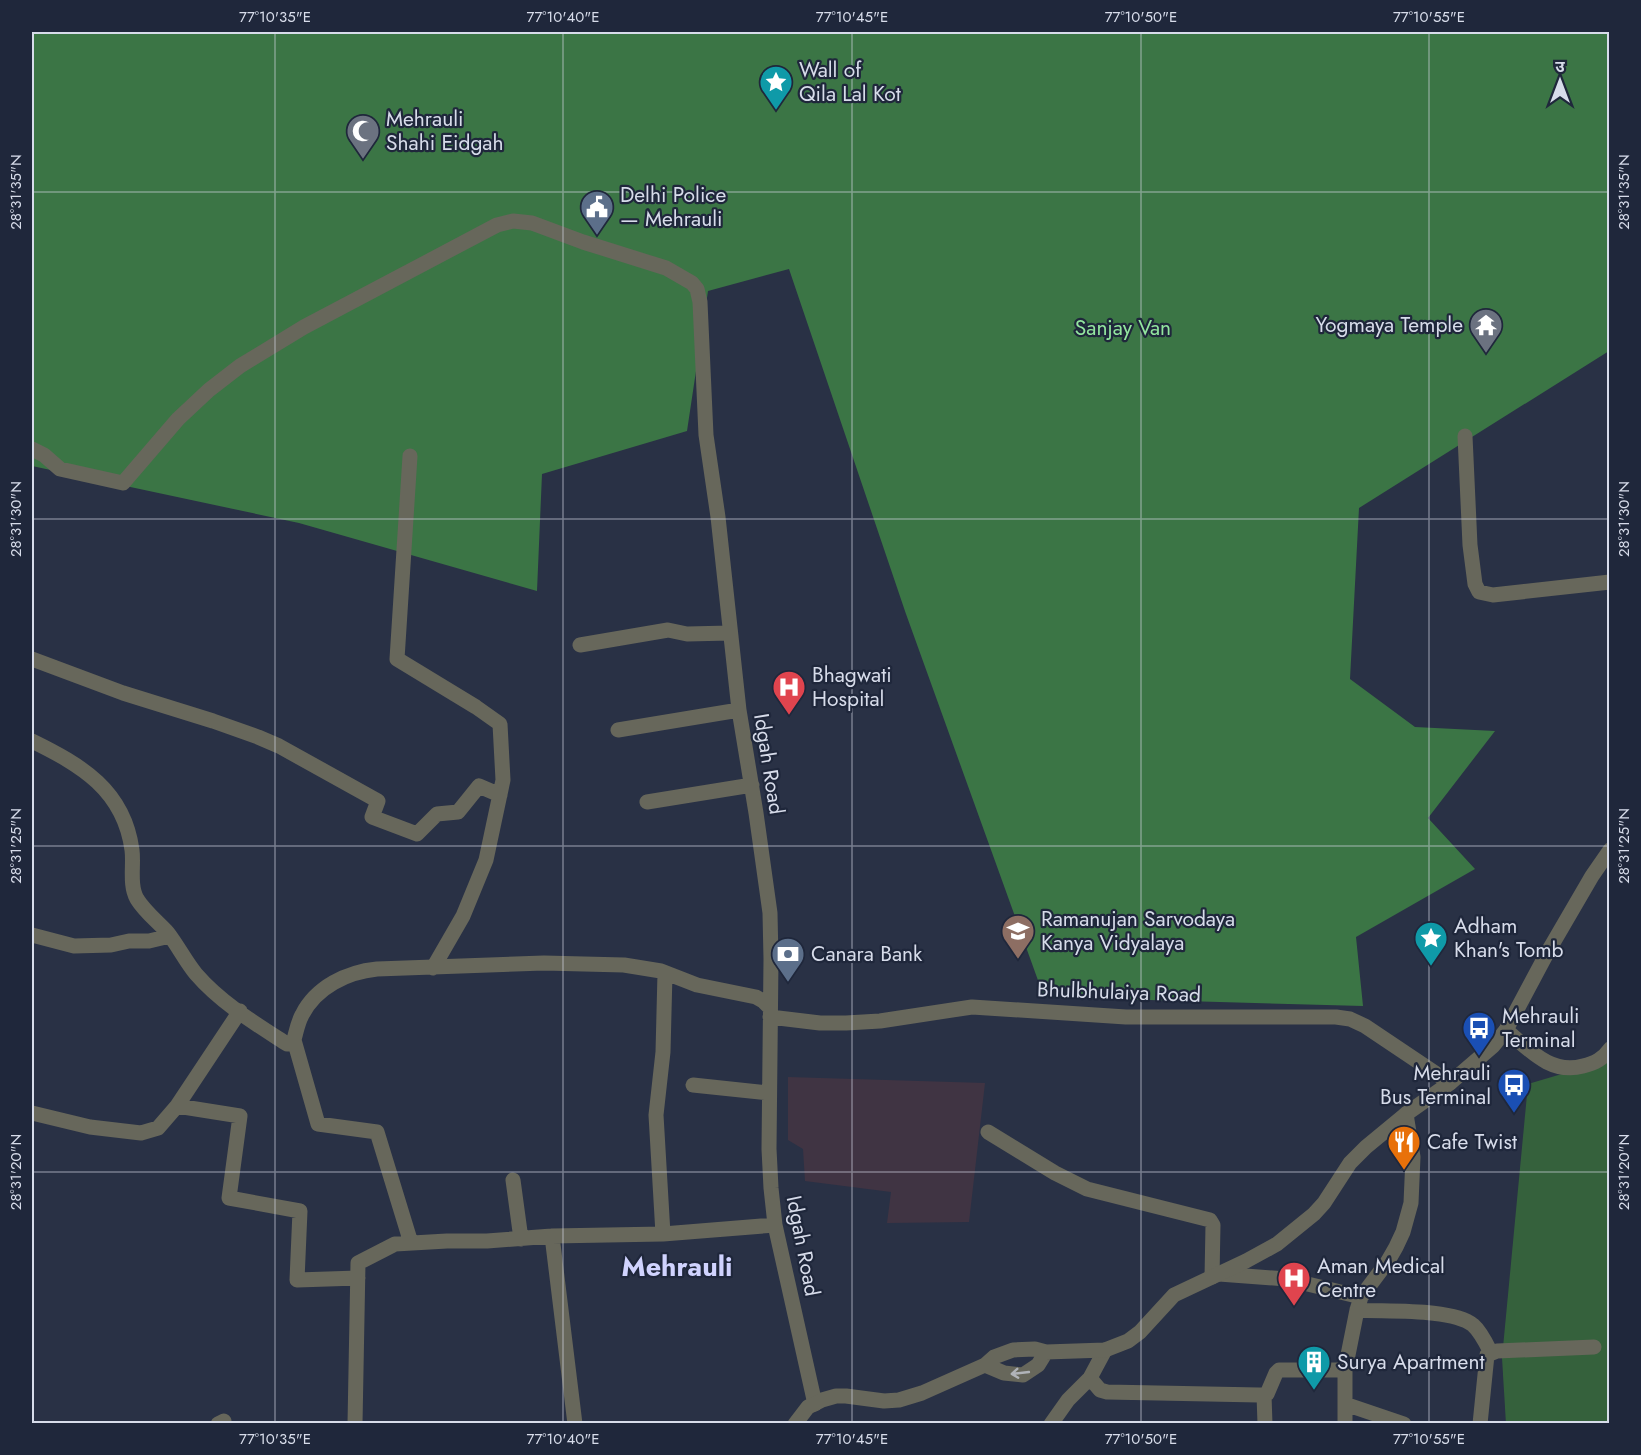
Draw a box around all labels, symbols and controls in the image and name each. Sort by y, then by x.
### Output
text: 77°10'35"E [239,6,311,28]
text: 77°10'40"E [527,6,599,28]
text: 77°10'45"E [816,6,888,28]
text: 77°10'50"E [1105,6,1177,28]
text: 77°10'55"E [1393,6,1465,28]
north arrow [1530,51,1590,111]
place label: Wall of Qila Lal Kot [799,55,901,109]
text: उ [1555,55,1565,78]
place icon: Wall of Qila Lal Kot [758,64,794,111]
place label: Mehrauli Shahi Eidgah [386,104,504,158]
mosque icon: Mehrauli Shahi Eidgah [345,113,381,160]
text: 28°31'35"N [5,154,27,230]
text: 28°31'35"N [1613,154,1635,230]
place label: Delhi Police — Mehrauli [620,180,726,234]
public building icon: Delhi Police — Mehrauli [579,189,615,236]
temple icon: Yogmaya Temple [1468,307,1504,354]
place label: Yogmaya Temple [1315,310,1463,340]
park label: Sanjay Van [1075,313,1171,343]
text: 28°31'30"N [5,481,27,557]
text: 28°31'30"N [1613,481,1635,557]
place label: Bhagwati Hospital [812,660,892,714]
hospital icon: Bhagwati Hospital [771,669,807,716]
street label: Idgah Road [746,711,792,817]
text: 28°31'25"N [5,808,27,884]
text: 28°31'25"N [1613,808,1635,884]
place label: Ramanujan Sarvodaya Kanya Vidyalaya [1041,904,1235,958]
place label: Adham Khan's Tomb [1454,911,1564,965]
school or university icon: Ramanujan Sarvodaya Kanya Vidyalaya [1000,913,1036,960]
place icon: Adham Khan's Tomb [1413,920,1449,967]
bank icon: Canara Bank [770,936,806,983]
place label: Canara Bank [811,939,923,969]
street label: Bhulbhulaiya Road [1037,974,1201,1010]
place label: Mehrauli Terminal [1502,1001,1579,1055]
bus stop icon: Mehrauli Terminal [1461,1010,1497,1057]
place label: Mehrauli Bus Terminal [1380,1058,1491,1112]
bus stop icon: Mehrauli Bus Terminal [1496,1067,1532,1114]
restaurant icon: Cafe Twist [1386,1124,1422,1171]
place label: Cafe Twist [1427,1127,1517,1157]
text: 28°31'20"N [5,1134,27,1210]
text: 28°31'20"N [1613,1134,1635,1210]
street label: Idgah Road [779,1193,827,1299]
district label: Mehrauli [622,1247,732,1286]
place label: Aman Medical Centre [1317,1251,1445,1305]
hospital icon: Aman Medical Centre [1276,1260,1312,1307]
building icon: Surya Apartment [1296,1344,1332,1391]
place label: Surya Apartment [1337,1347,1484,1377]
one-way arrow [1010,1368,1030,1379]
text: 77°10'35"E [239,1428,311,1450]
text: 77°10'40"E [527,1428,599,1450]
text: 77°10'45"E [816,1428,888,1450]
text: 77°10'50"E [1105,1428,1177,1450]
text: 77°10'55"E [1393,1428,1465,1450]

